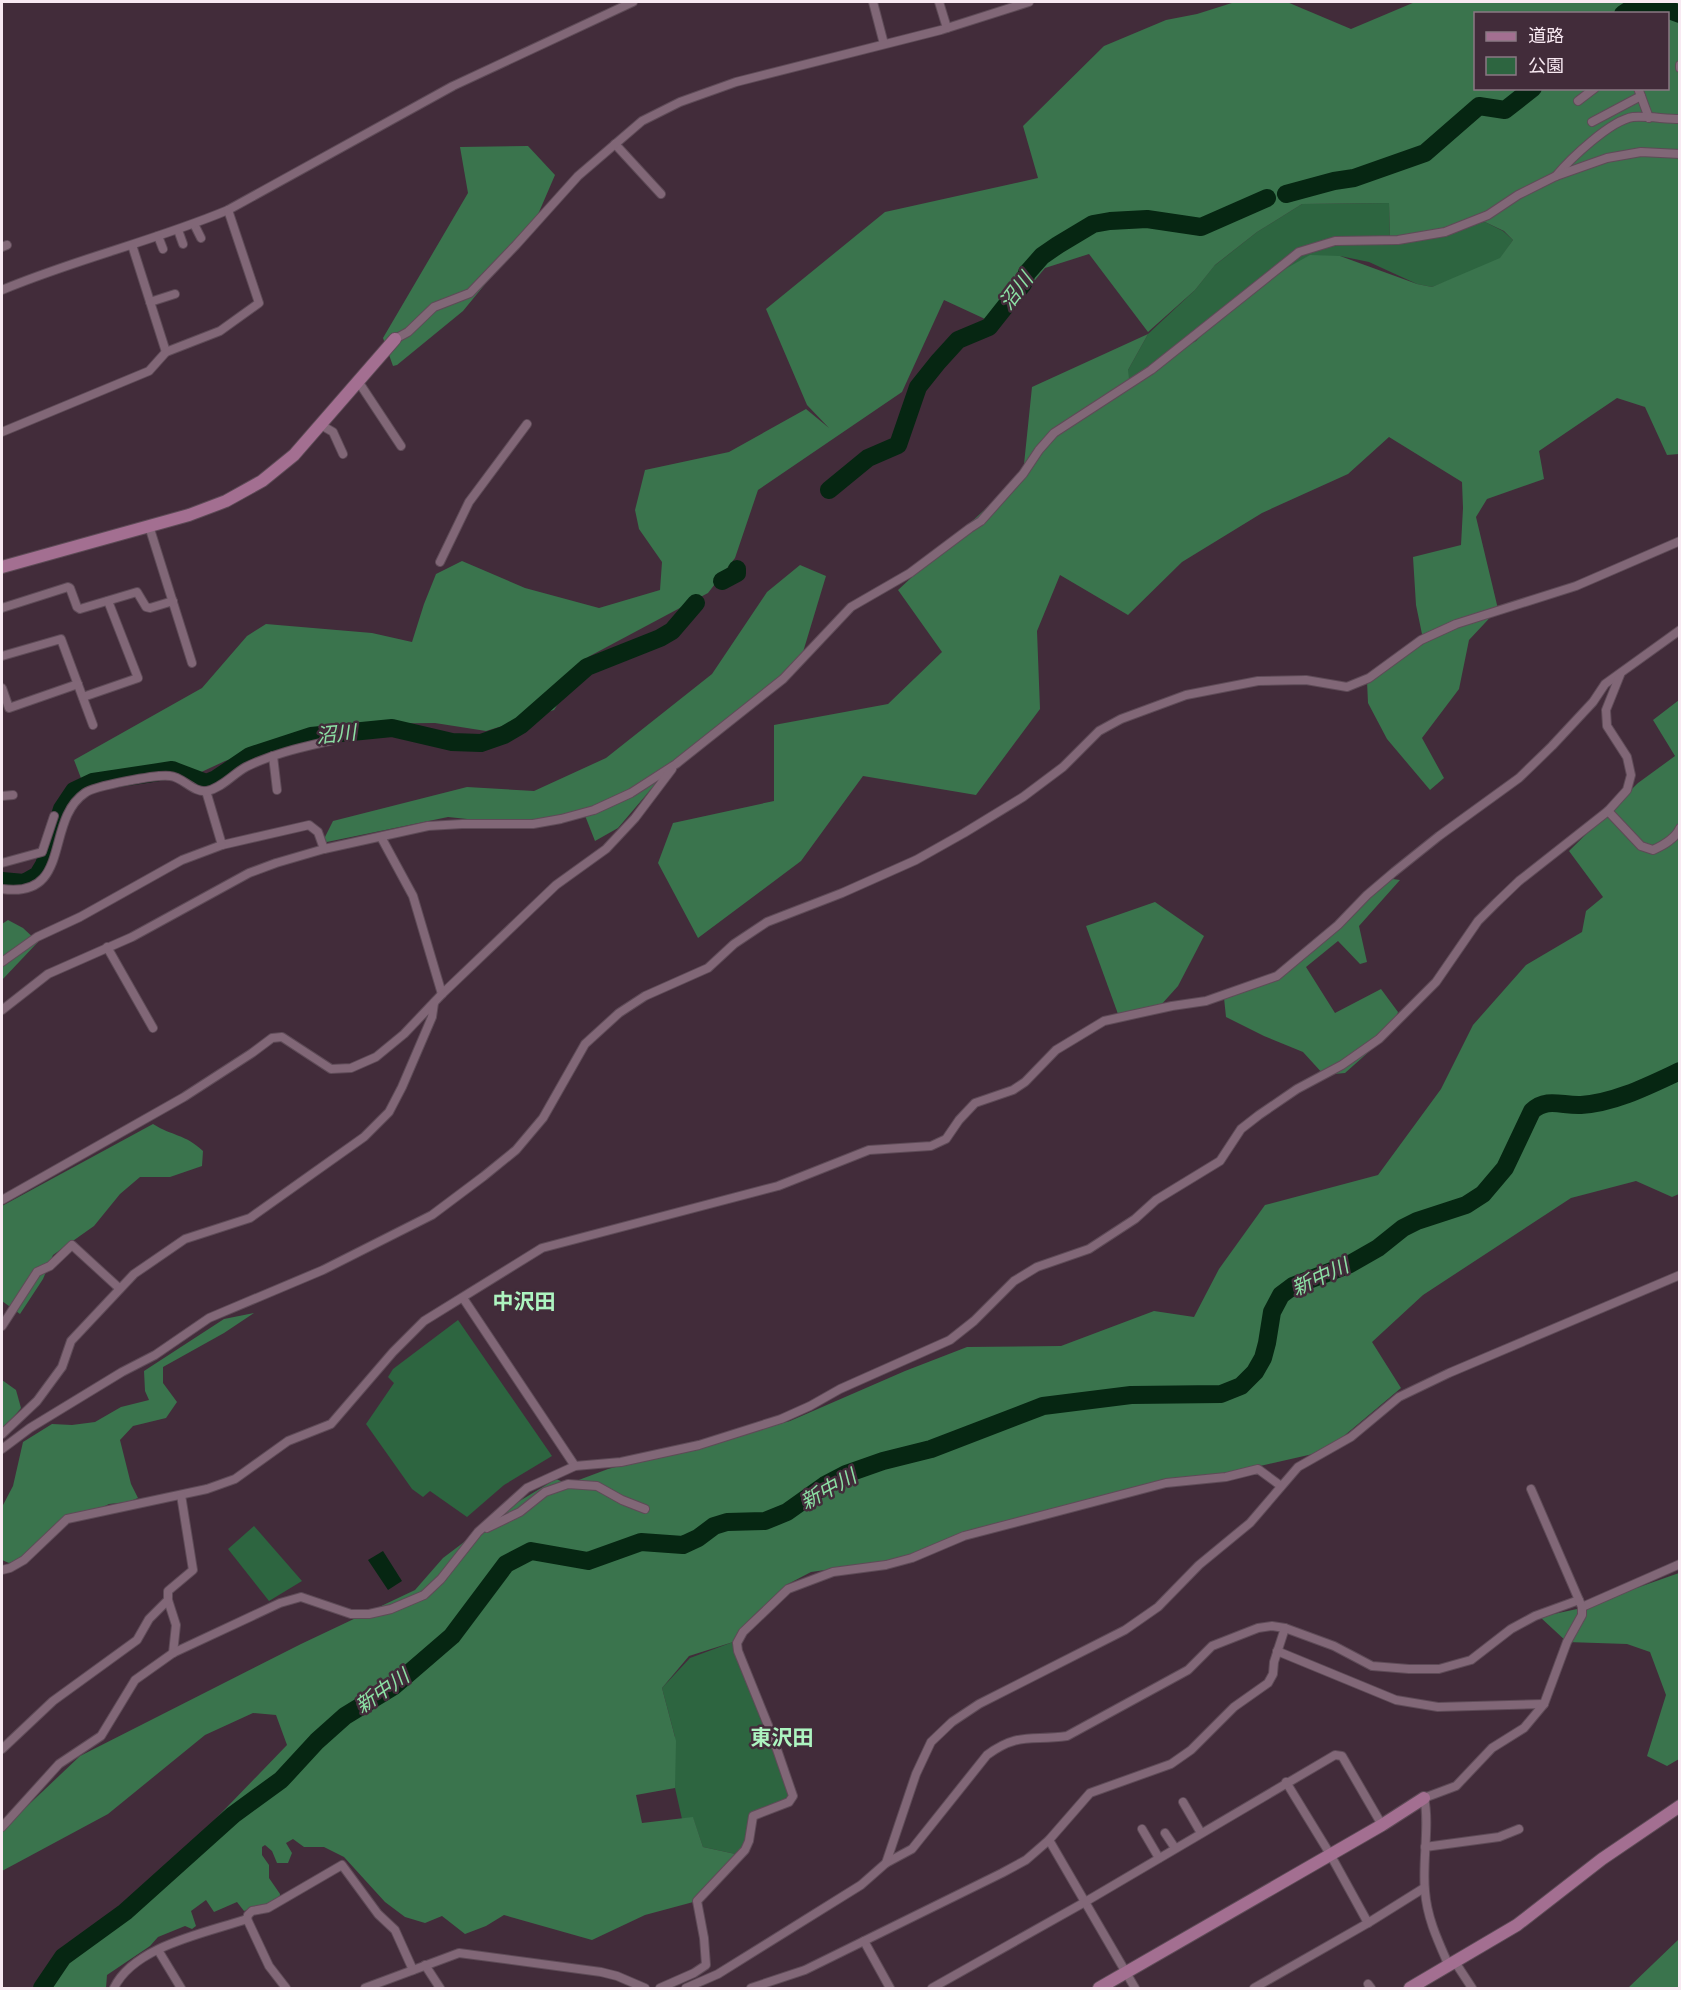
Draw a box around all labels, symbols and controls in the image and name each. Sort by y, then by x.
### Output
legend [1474,12,1669,90]
text: 道路 [1528,25,1564,46]
text: 公園 [1528,55,1564,76]
water label: 沼川 [994,266,1039,314]
water label: 沼川 [315,720,359,748]
water label: 新中川 [1288,1253,1354,1301]
district label: 中沢田 [493,1290,556,1314]
water label: 新中川 [796,1463,862,1514]
water label: 新中川 [351,1663,415,1718]
district label: 東沢田 [751,1726,814,1750]

